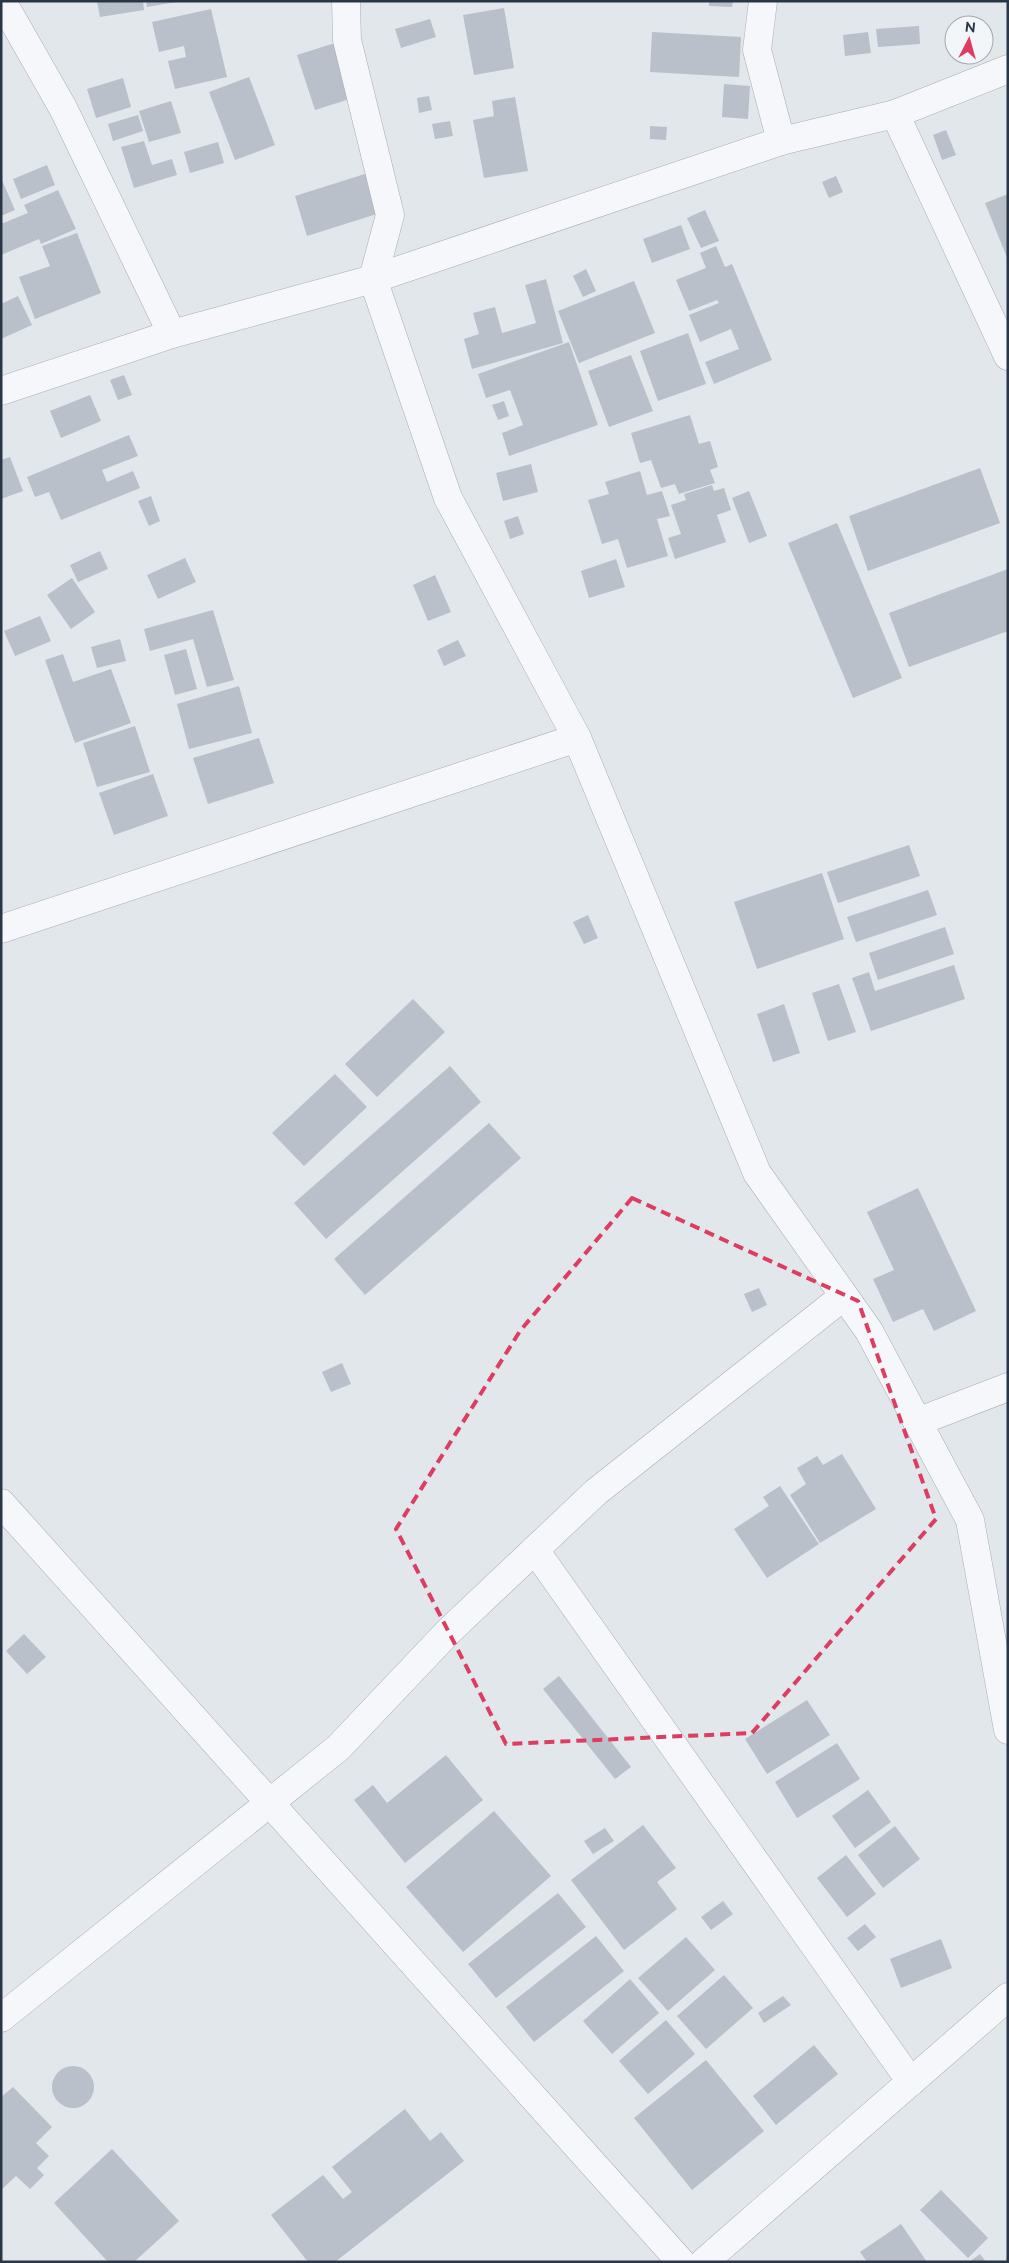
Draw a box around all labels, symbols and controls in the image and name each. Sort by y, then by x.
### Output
north arrow [944,15,994,65]
text: N [964,19,977,36]

